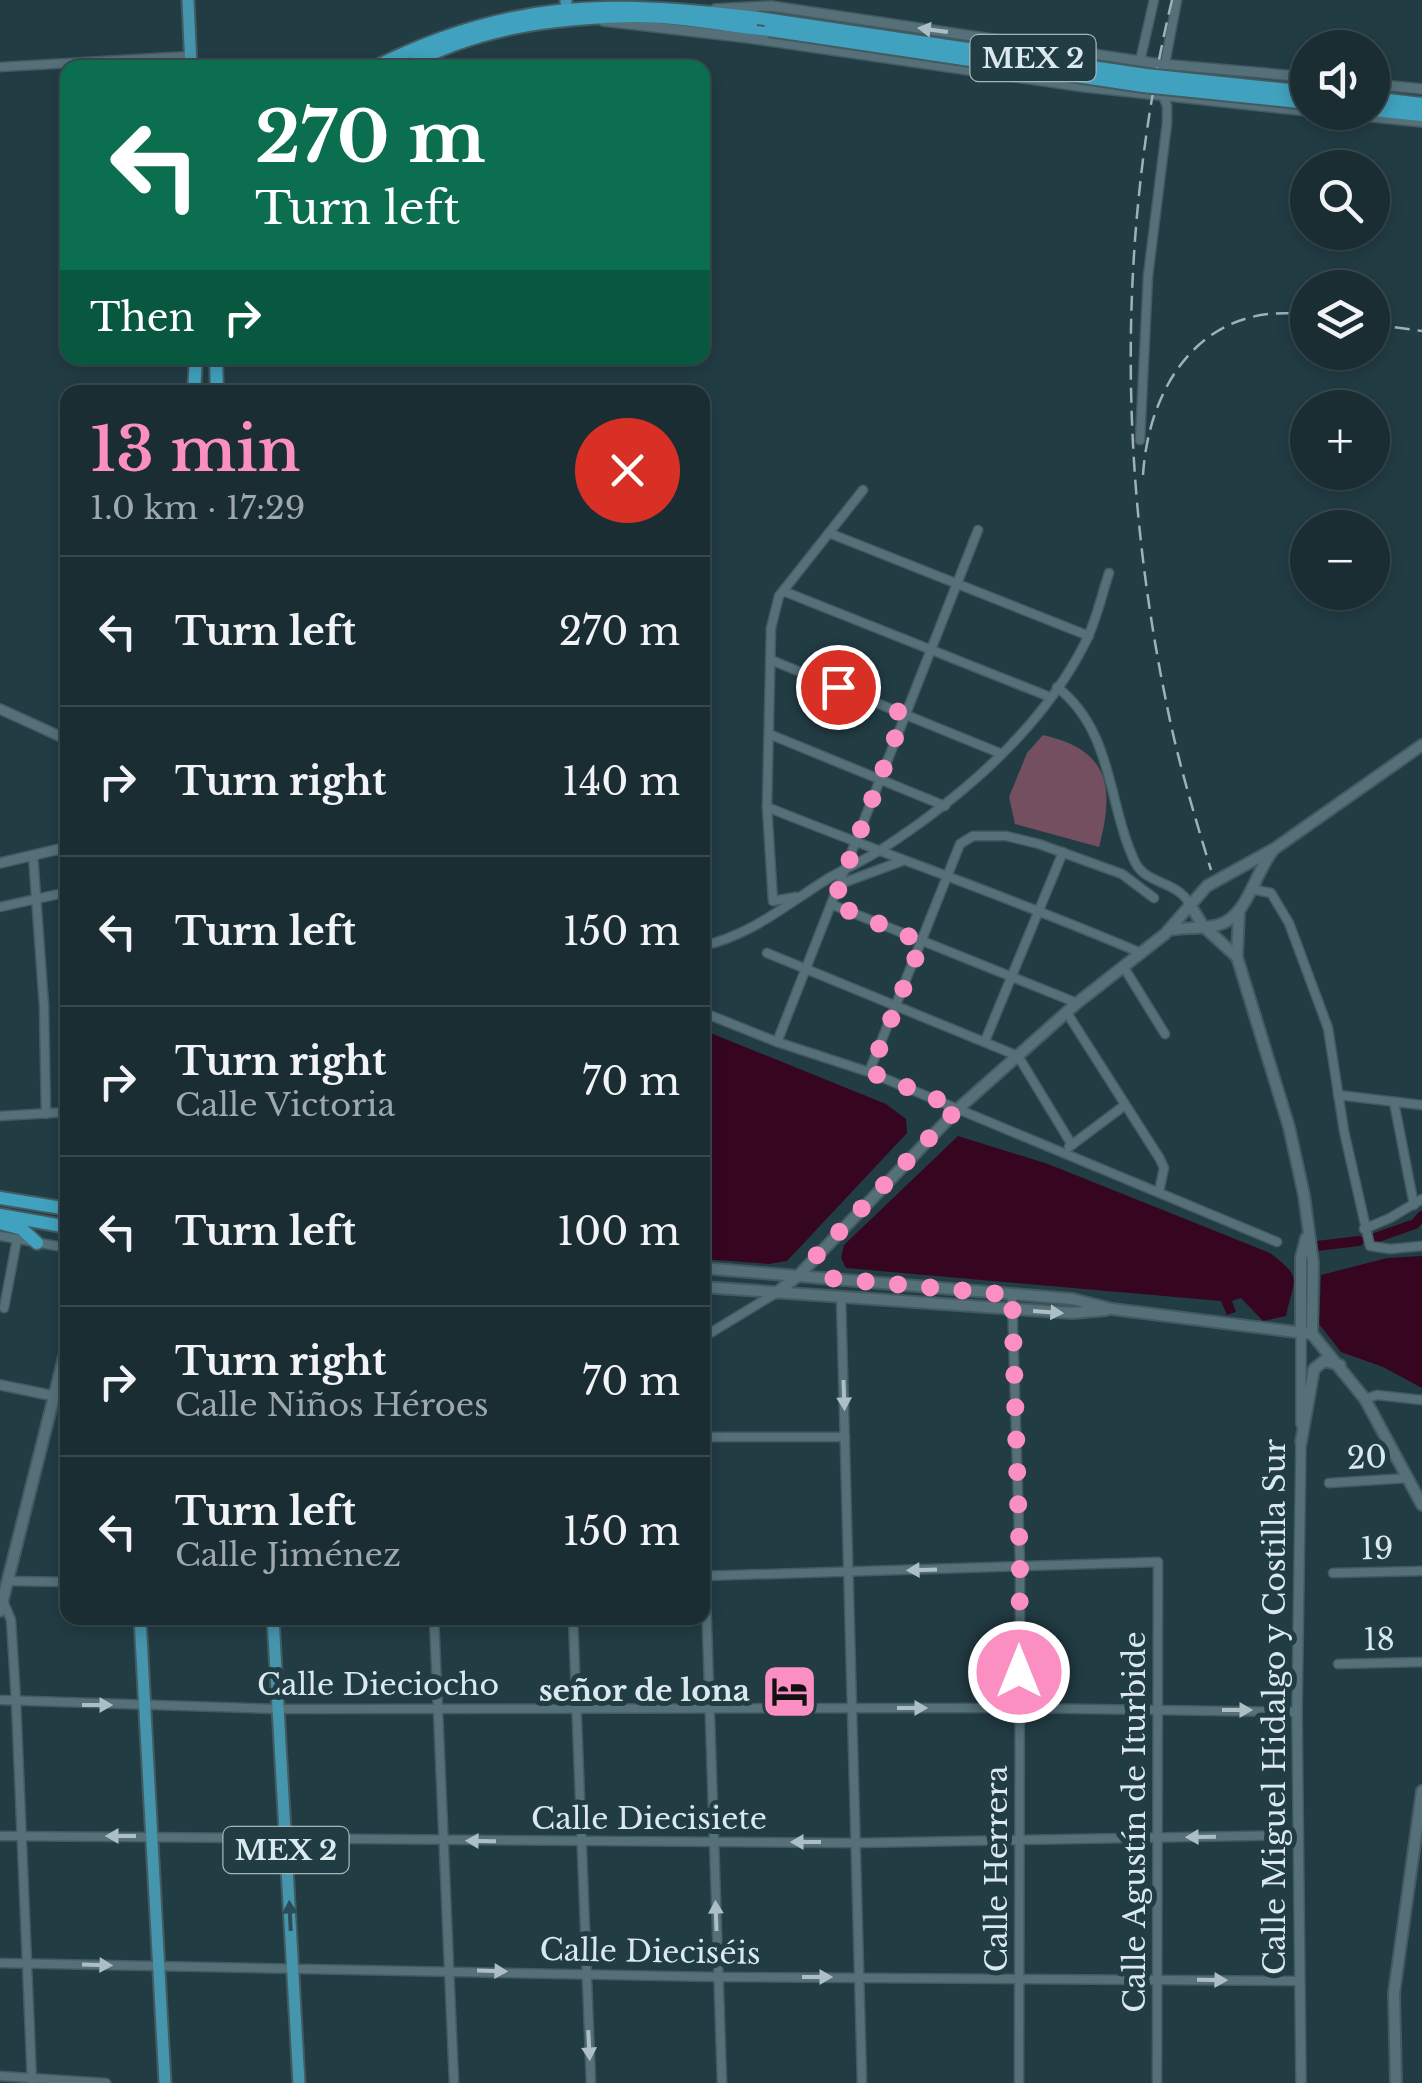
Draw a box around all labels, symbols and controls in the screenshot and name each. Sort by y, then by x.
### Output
one-way arrow [917,21,948,37]
map controls [1290,30,1390,610]
button: sound [1290,30,1390,130]
road number: MEX 2 [970,35,1096,81]
text: 270 m [255,94,486,181]
icon: left [90,100,220,230]
button: search [1290,150,1390,250]
text: Turn left [255,180,460,236]
button: layers [1290,270,1390,370]
icon: right [215,290,270,345]
text: Then [90,294,195,341]
button: + [1290,390,1390,490]
text: 13 min [90,413,300,487]
button: close [575,418,680,523]
text: 1.0 km · 17:29 [90,488,305,528]
button: − [1290,510,1390,610]
icon: left [90,604,145,659]
text: Turn left [175,608,356,655]
text: 270 m [559,608,680,655]
pin [796,645,881,730]
icon: arrive [811,660,866,715]
icon: right [90,754,145,809]
text: Turn right [175,758,386,805]
text: 140 m [562,758,680,805]
icon: left [90,904,145,959]
text: Turn left [175,908,356,955]
text: 150 m [563,908,680,955]
text: Turn right [175,1038,386,1085]
icon: right [90,1054,145,1109]
text: 70 m [582,1058,680,1105]
text: Calle Victoria [175,1085,395,1125]
icon: left [90,1204,145,1259]
text: Turn left [175,1208,356,1255]
text: 100 m [557,1208,680,1255]
one-way arrow [1032,1304,1064,1320]
text: Turn right [175,1338,386,1385]
icon: right [90,1354,145,1409]
text: 70 m [582,1358,680,1405]
one-way arrow [836,1380,852,1412]
text: Calle Niños Héroes [175,1385,489,1425]
street label: Calle Miguel Hidalgo y Costilla Sur [1256,1438,1293,1975]
street label: 20 [1346,1438,1388,1477]
text: Turn left [175,1488,356,1535]
icon: left [90,1504,145,1559]
text: 150 m [563,1508,680,1555]
street label: 19 [1360,1530,1394,1567]
text: Calle Jiménez [175,1535,401,1575]
one-way arrow [906,1562,938,1578]
position arrow [967,1620,1071,1724]
street label: 18 [1363,1621,1395,1658]
street label: Calle Agustín de Iturbide [1116,1631,1153,2013]
hotel icon: señor de lona [759,1661,819,1721]
street label: Calle Dieciocho [257,1666,499,1703]
place label: señor de lona [539,1672,750,1709]
one-way arrow [82,1697,114,1713]
one-way arrow [897,1700,929,1716]
one-way arrow [1222,1702,1254,1718]
street label: Calle Herrera [978,1765,1015,1972]
street label: Calle Diecisiete [531,1800,767,1837]
road number: MEX 2 [224,1827,348,1873]
one-way arrow [105,1828,137,1844]
one-way arrow [1184,1830,1216,1846]
one-way arrow [465,1833,497,1849]
one-way arrow [790,1834,822,1850]
one-way arrow [281,1899,297,1931]
one-way arrow [708,1899,724,1931]
street label: Calle Dieciséis [539,1931,761,1972]
one-way arrow [82,1958,114,1974]
one-way arrow [477,1964,509,1980]
one-way arrow [802,1969,834,1985]
one-way arrow [1197,1972,1229,1988]
one-way arrow [582,2030,598,2062]

